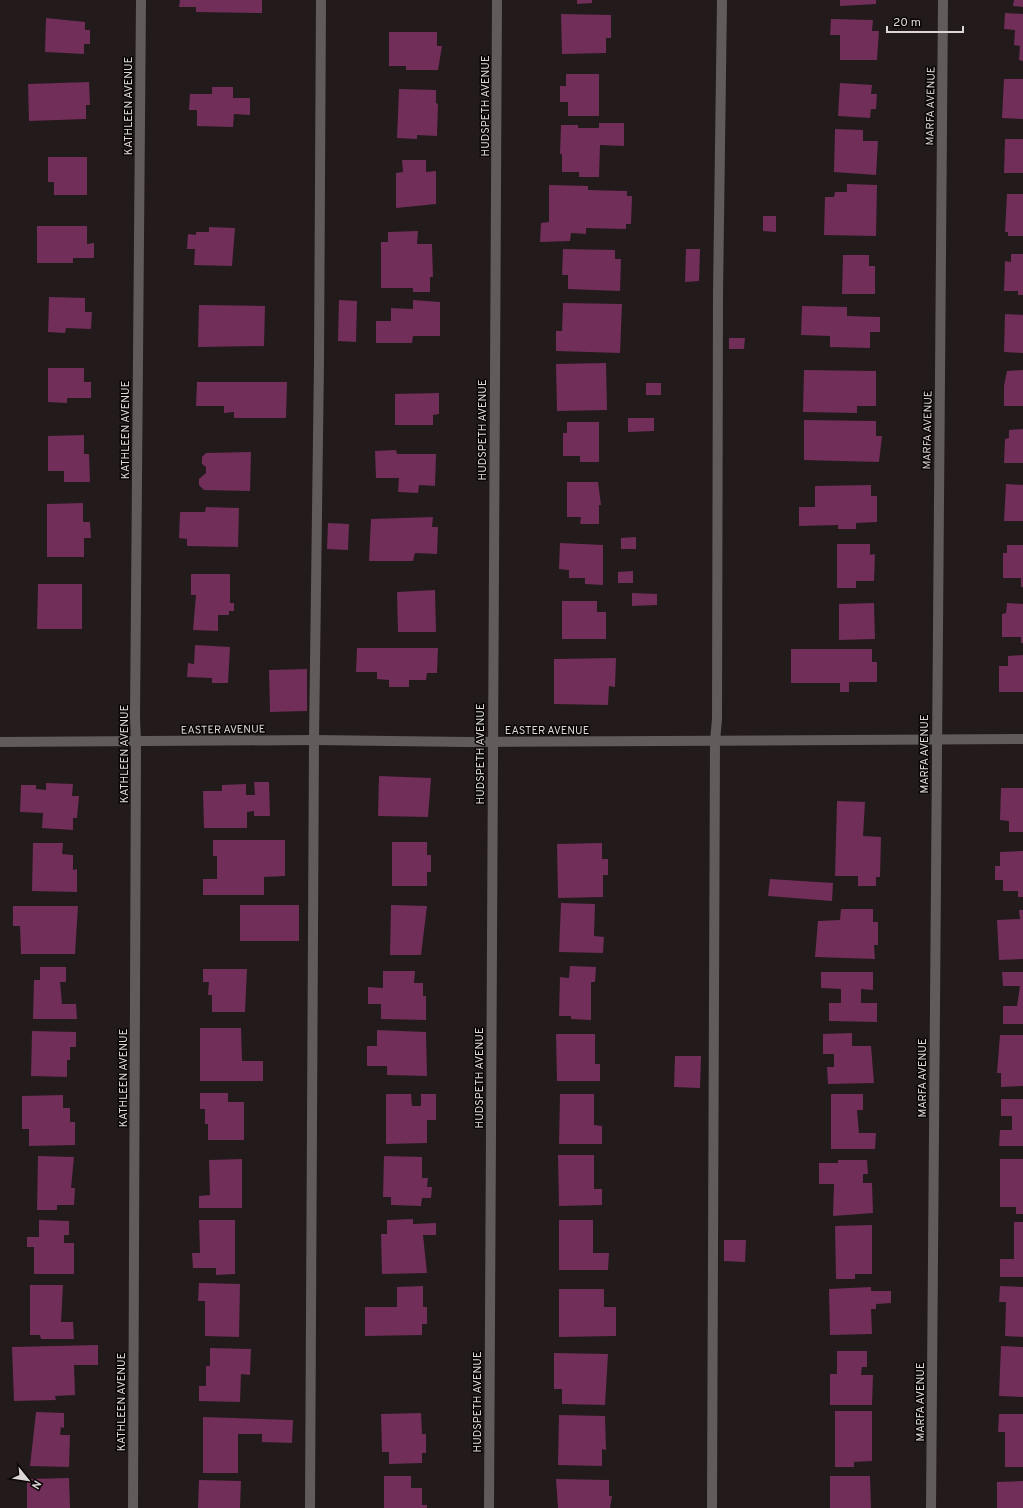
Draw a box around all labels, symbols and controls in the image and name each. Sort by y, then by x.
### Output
scale bar [887,8,963,34]
text: 20 m [893,15,921,31]
street label: HUDSPETH AVENUE [479,55,493,157]
street label: KATHLEEN AVENUE [122,57,136,155]
street label: MARFA AVENUE [923,66,939,146]
street label: HUDSPETH AVENUE [476,379,490,481]
street label: KATHLEEN AVENUE [119,381,133,479]
street label: MARFA AVENUE [920,390,936,470]
street label: HUDSPETH AVENUE [474,703,488,805]
street label: KATHLEEN AVENUE [118,705,132,803]
street label: MARFA AVENUE [918,715,932,793]
street label: EASTER AVENUE [181,722,265,738]
street label: EASTER AVENUE [505,724,589,738]
street label: HUDSPETH AVENUE [473,1027,487,1129]
street label: KATHLEEN AVENUE [117,1029,131,1127]
street label: MARFA AVENUE [916,1039,930,1117]
street label: HUDSPETH AVENUE [471,1351,485,1453]
street label: KATHLEEN AVENUE [115,1353,129,1451]
street label: MARFA AVENUE [914,1363,928,1441]
north arrow [8,1460,48,1500]
text: N [28,1478,44,1491]

